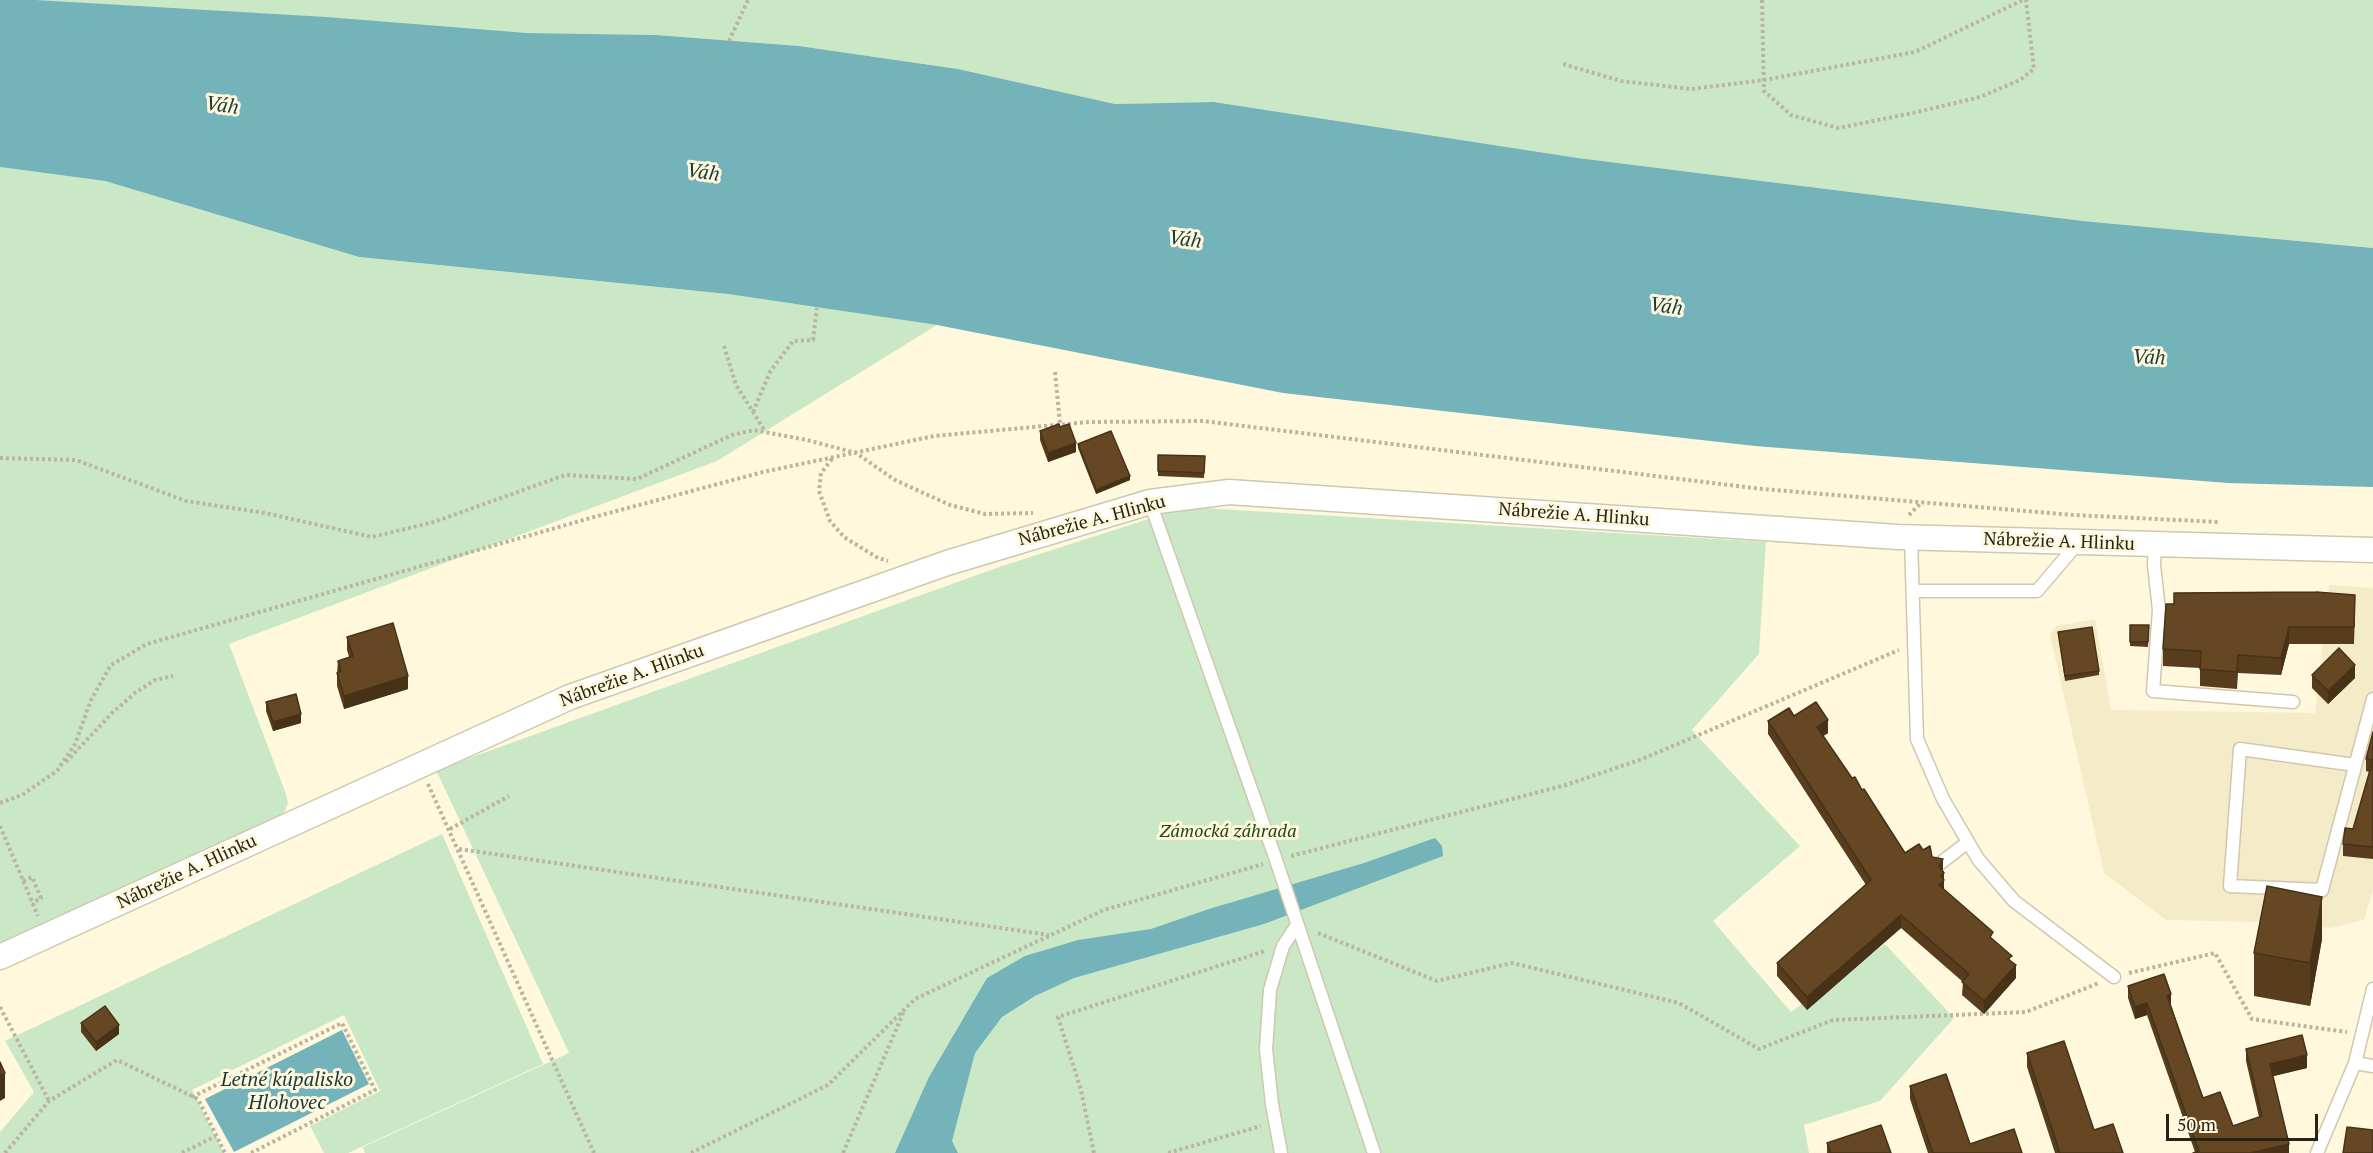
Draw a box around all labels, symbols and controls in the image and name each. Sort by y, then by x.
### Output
water label: Váh [204,92,240,120]
water label: Váh [685,159,721,187]
water label: Váh [1167,226,1203,254]
water label: Váh [1648,293,1684,321]
water label: Váh [2132,345,2166,371]
street label: Nábrežie A. Hlinku [1016,491,1168,551]
street label: Nábrežie A. Hlinku [1498,499,1650,531]
street label: Nábrežie A. Hlinku [1983,529,2135,555]
street label: Nábrežie A. Hlinku [557,640,707,712]
park label: Zámocká záhrada [1159,821,1297,843]
street label: Nábrežie A. Hlinku [114,830,260,914]
water label: Letné kúpalisko Hlohovec [221,1068,353,1115]
scale bar [2169,1102,2320,1140]
text: 50 m [2177,1112,2216,1136]

